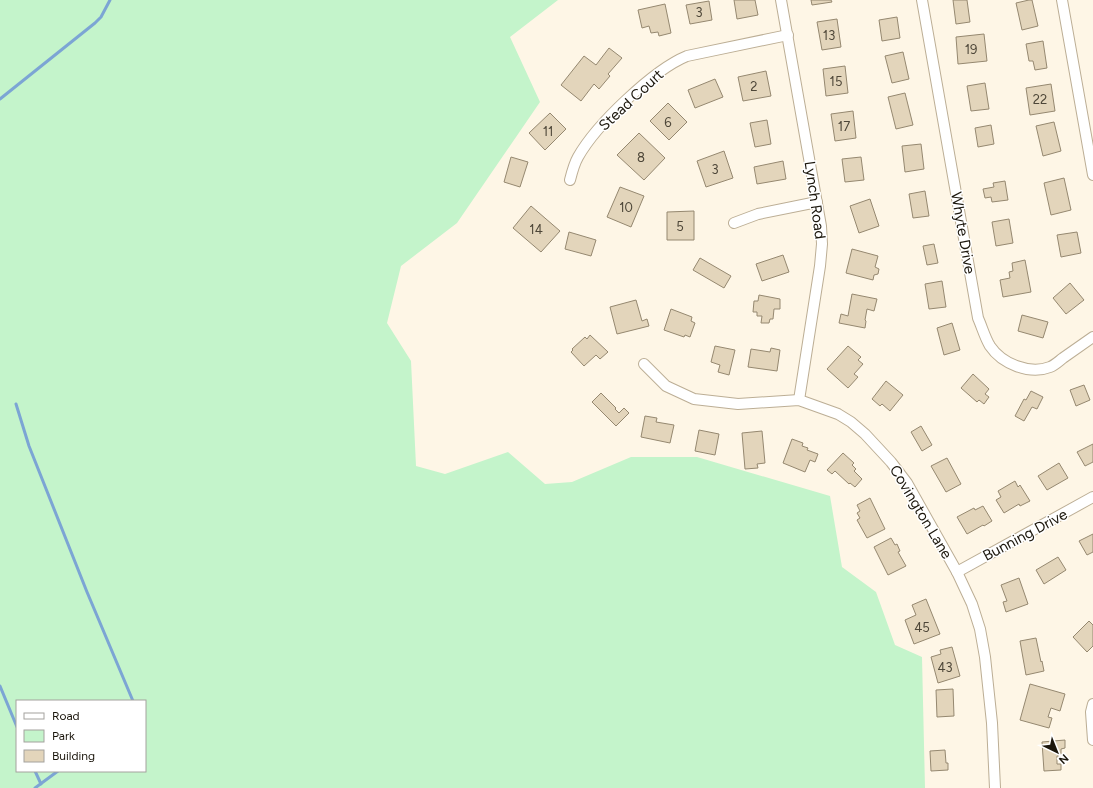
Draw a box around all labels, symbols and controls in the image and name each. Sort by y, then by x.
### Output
house number: 3 [695,5,703,20]
house number: 13 [823,28,835,43]
house number: 19 [965,42,977,57]
street label: Stead Court [595,65,667,134]
house number: 15 [830,74,842,89]
house number: 2 [750,79,758,94]
house number: 22 [1033,92,1047,107]
house number: 6 [664,115,672,130]
house number: 17 [838,119,850,134]
house number: 11 [543,124,553,139]
house number: 8 [637,150,645,165]
street label: Lynch Road [801,160,829,240]
house number: 3 [711,162,719,177]
street label: Whyte Drive [947,191,979,275]
house number: 10 [619,200,633,215]
house number: 5 [676,219,684,234]
house number: 14 [529,222,543,237]
street label: Covington Lane [886,462,956,562]
street label: Bunning Drive [980,505,1070,565]
house number: 45 [914,620,930,635]
house number: 43 [937,660,953,675]
legend [16,700,146,772]
text: Road [52,709,80,723]
text: Park [52,729,75,743]
north arrow [1037,732,1077,772]
text: Building [52,749,95,763]
text: N [1056,751,1071,767]

